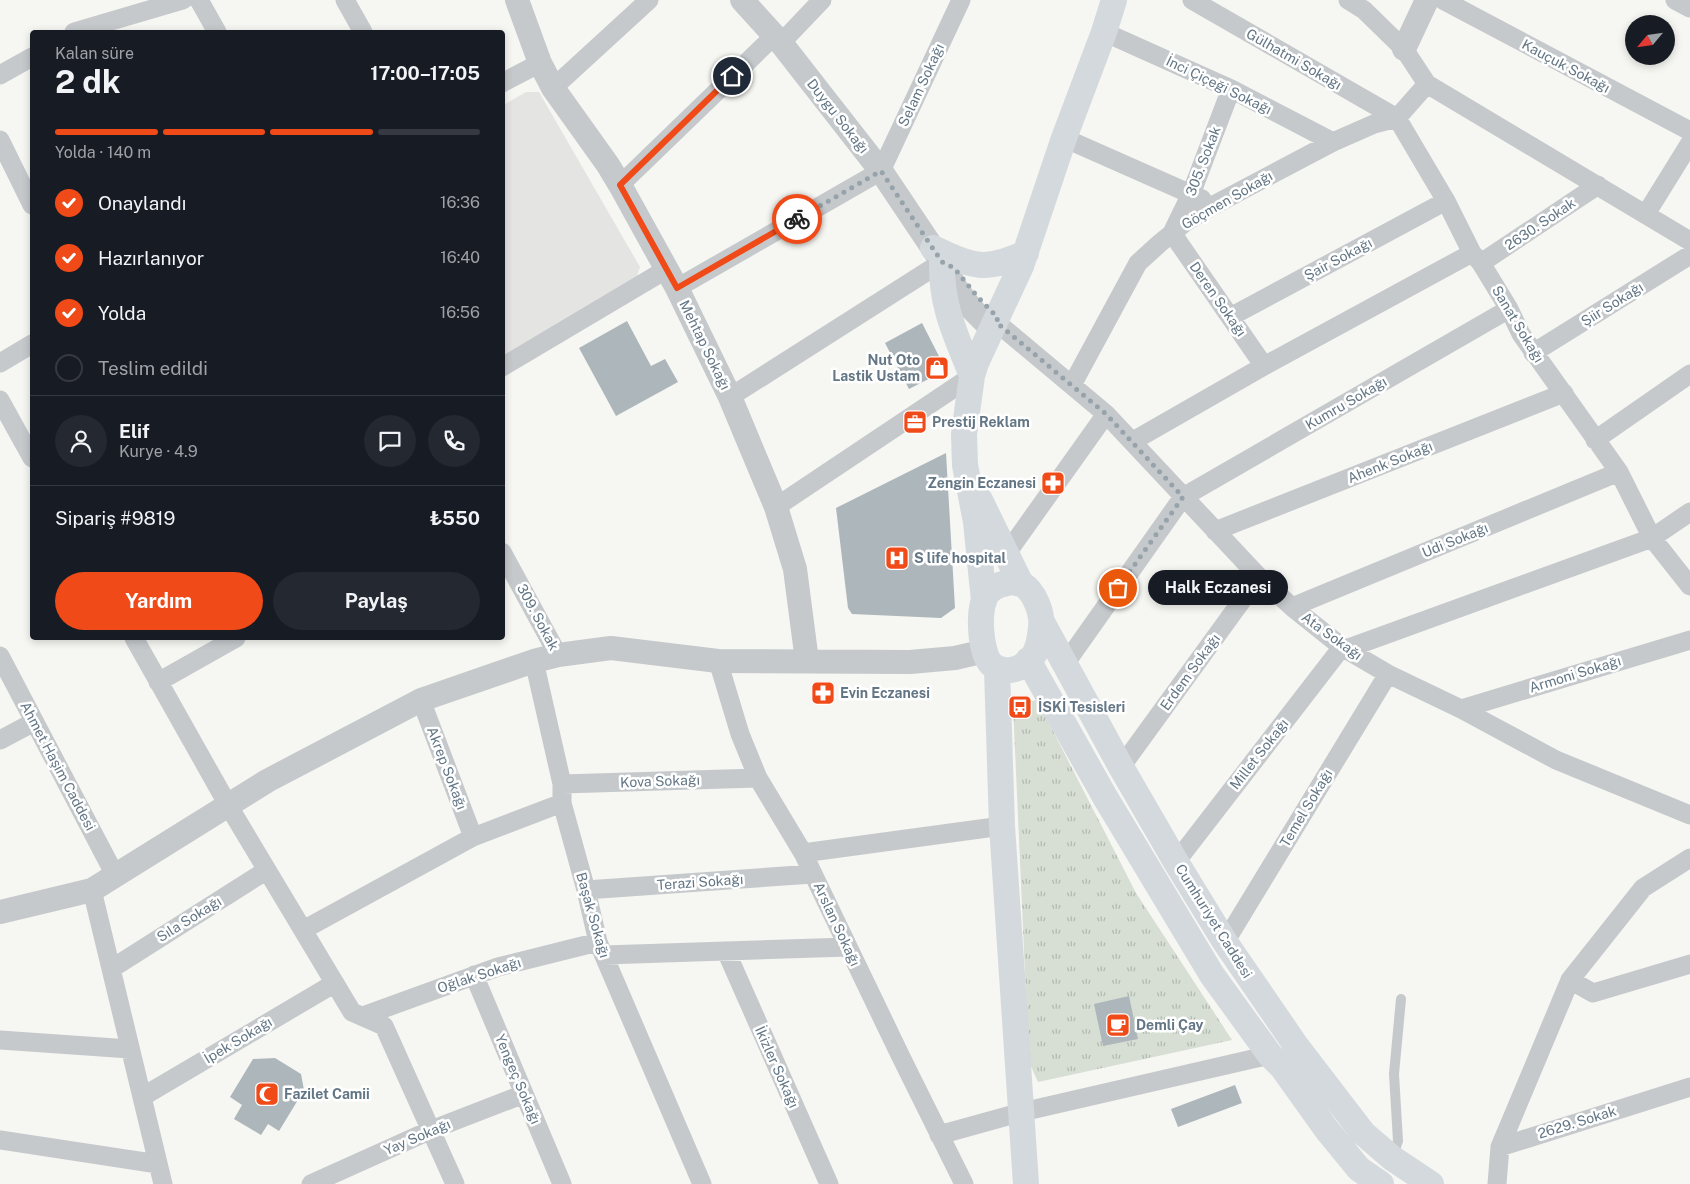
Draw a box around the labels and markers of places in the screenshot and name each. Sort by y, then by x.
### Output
pin [711,55,753,97]
place label: Nut Oto Lastik Ustam [832,352,920,384]
shop icon: Nut Oto Lastik Ustam [924,355,950,381]
office icon: Prestij Reklam [902,409,928,435]
place label: Prestij Reklam [932,414,1030,430]
pharmacy icon: Zengin Eczanesi [1040,470,1066,496]
place label: Zengin Eczanesi [928,475,1036,491]
hospital icon: S life hospital [884,545,910,571]
place label: S life hospital [914,550,1006,566]
pin [1097,567,1139,609]
callout: Halk Eczanesi [1148,570,1288,606]
pharmacy icon: Evin Eczanesi [810,680,836,706]
place label: Evin Eczanesi [840,685,930,701]
bus stop icon: İSKİ Tesisleri [1007,694,1033,720]
place label: İSKİ Tesisleri [1038,698,1125,715]
cafe icon: Demli Çay [1105,1012,1131,1038]
place label: Demli Çay [1136,1017,1204,1033]
mosque icon: Fazilet Camii [254,1081,280,1107]
place label: Fazilet Camii [284,1086,370,1102]

